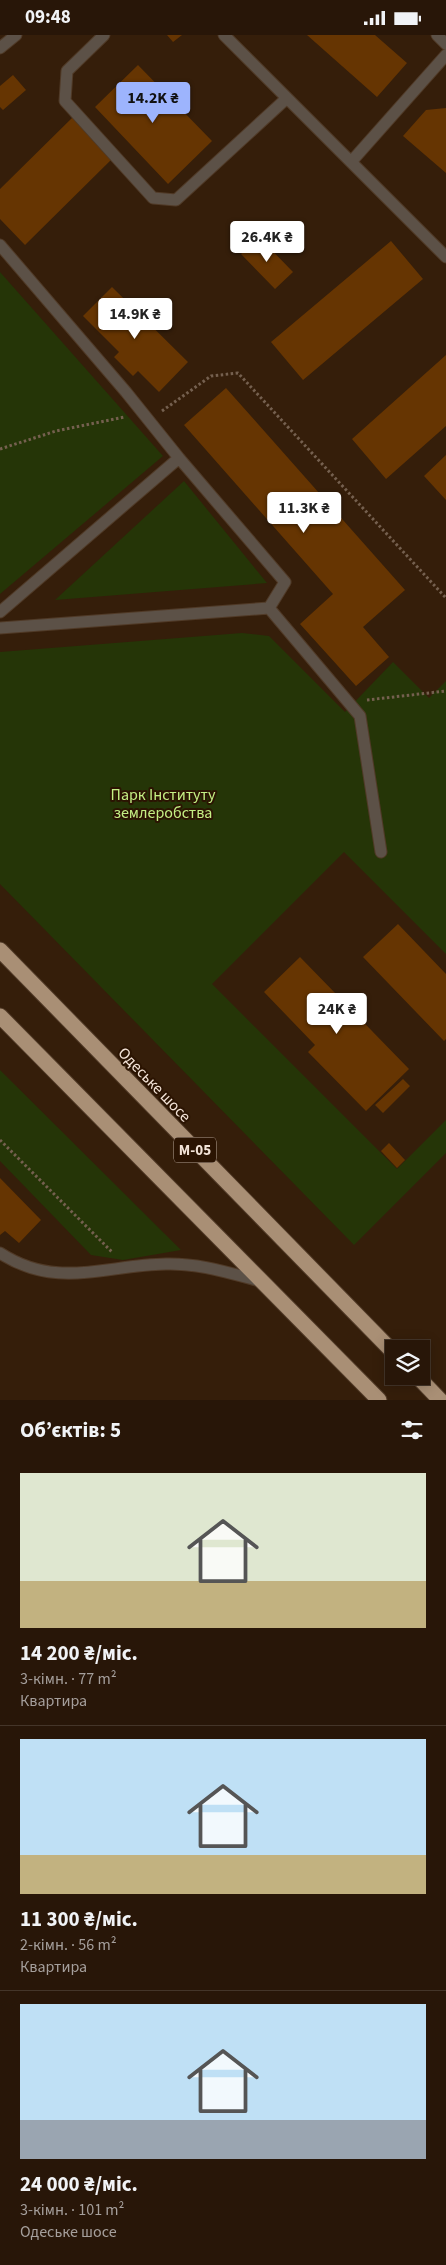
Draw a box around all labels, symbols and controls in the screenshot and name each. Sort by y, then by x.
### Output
text: 09:48 [25,4,71,31]
pin: 14.2K ₴ [107,81,199,124]
text: 14.2K ₴ [127,87,179,109]
pin: 26.4K ₴ [221,221,313,263]
text: 26.4K ₴ [241,226,293,248]
pin: 14.9K ₴ [89,297,181,340]
text: 14.9K ₴ [109,303,161,325]
pin: 11.3K ₴ [258,491,350,534]
text: 11.3K ₴ [278,497,330,519]
park label: Парк Інституту землеробства [111,784,216,824]
pin: 24K ₴ [302,993,372,1035]
text: 24K ₴ [318,998,356,1020]
street label: Одеське шосе [113,1042,196,1127]
road number: М-05 [174,1137,216,1163]
map controls [385,1340,430,1385]
button: layers [385,1340,430,1385]
text: Об’єктів: 5 [20,1415,121,1445]
icon: filters [398,1416,426,1444]
icon: home [178,1506,268,1596]
text: 14 200 ₴/міс. [20,1638,138,1668]
text: 3-кімн. · 77 m² [20,1668,117,1690]
text: Квартира [20,1690,87,1712]
icon: home [178,1771,268,1861]
text: 11 300 ₴/міс. [20,1904,138,1934]
text: 2-кімн. · 56 m² [20,1934,117,1956]
text: Квартира [20,1956,87,1978]
icon: home [178,2036,268,2126]
text: 24 000 ₴/міс. [20,2169,138,2199]
text: 3-кімн. · 101 m² [20,2199,124,2221]
text: Одеське шосе [20,2221,117,2243]

